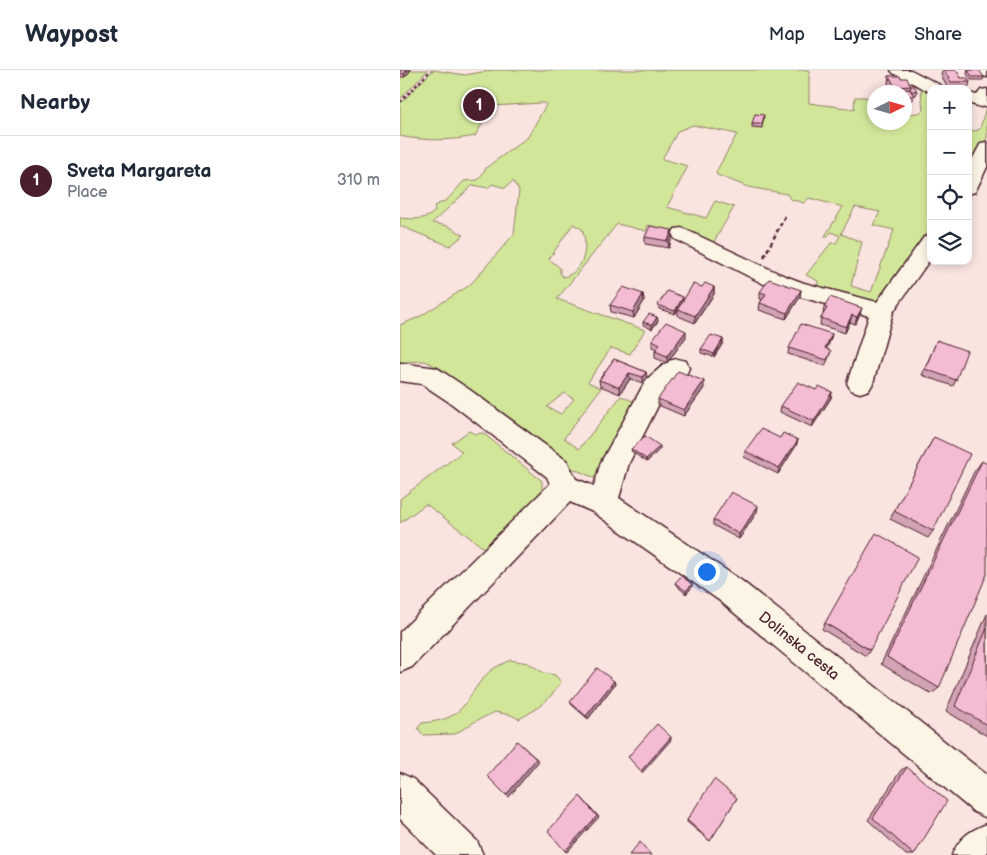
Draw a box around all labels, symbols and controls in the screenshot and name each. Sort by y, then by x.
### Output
text: Waypost [25,20,118,49]
text: Map [769,24,805,45]
text: Layers [833,24,886,45]
text: Share [914,24,962,45]
north arrow [867,85,912,130]
map controls [927,85,972,265]
button: + [927,85,972,130]
pin: 1 [463,86,495,124]
text: Nearby [20,90,90,115]
button: − [927,130,972,175]
text: Sveta Margareta [67,160,211,183]
text: 1 [33,171,39,190]
text: 310 m [337,171,380,190]
button: locate [927,175,972,220]
text: Place [67,183,108,202]
button: layers [927,220,972,265]
your location [694,559,720,585]
street label: Dolinska cesta [755,608,843,684]

